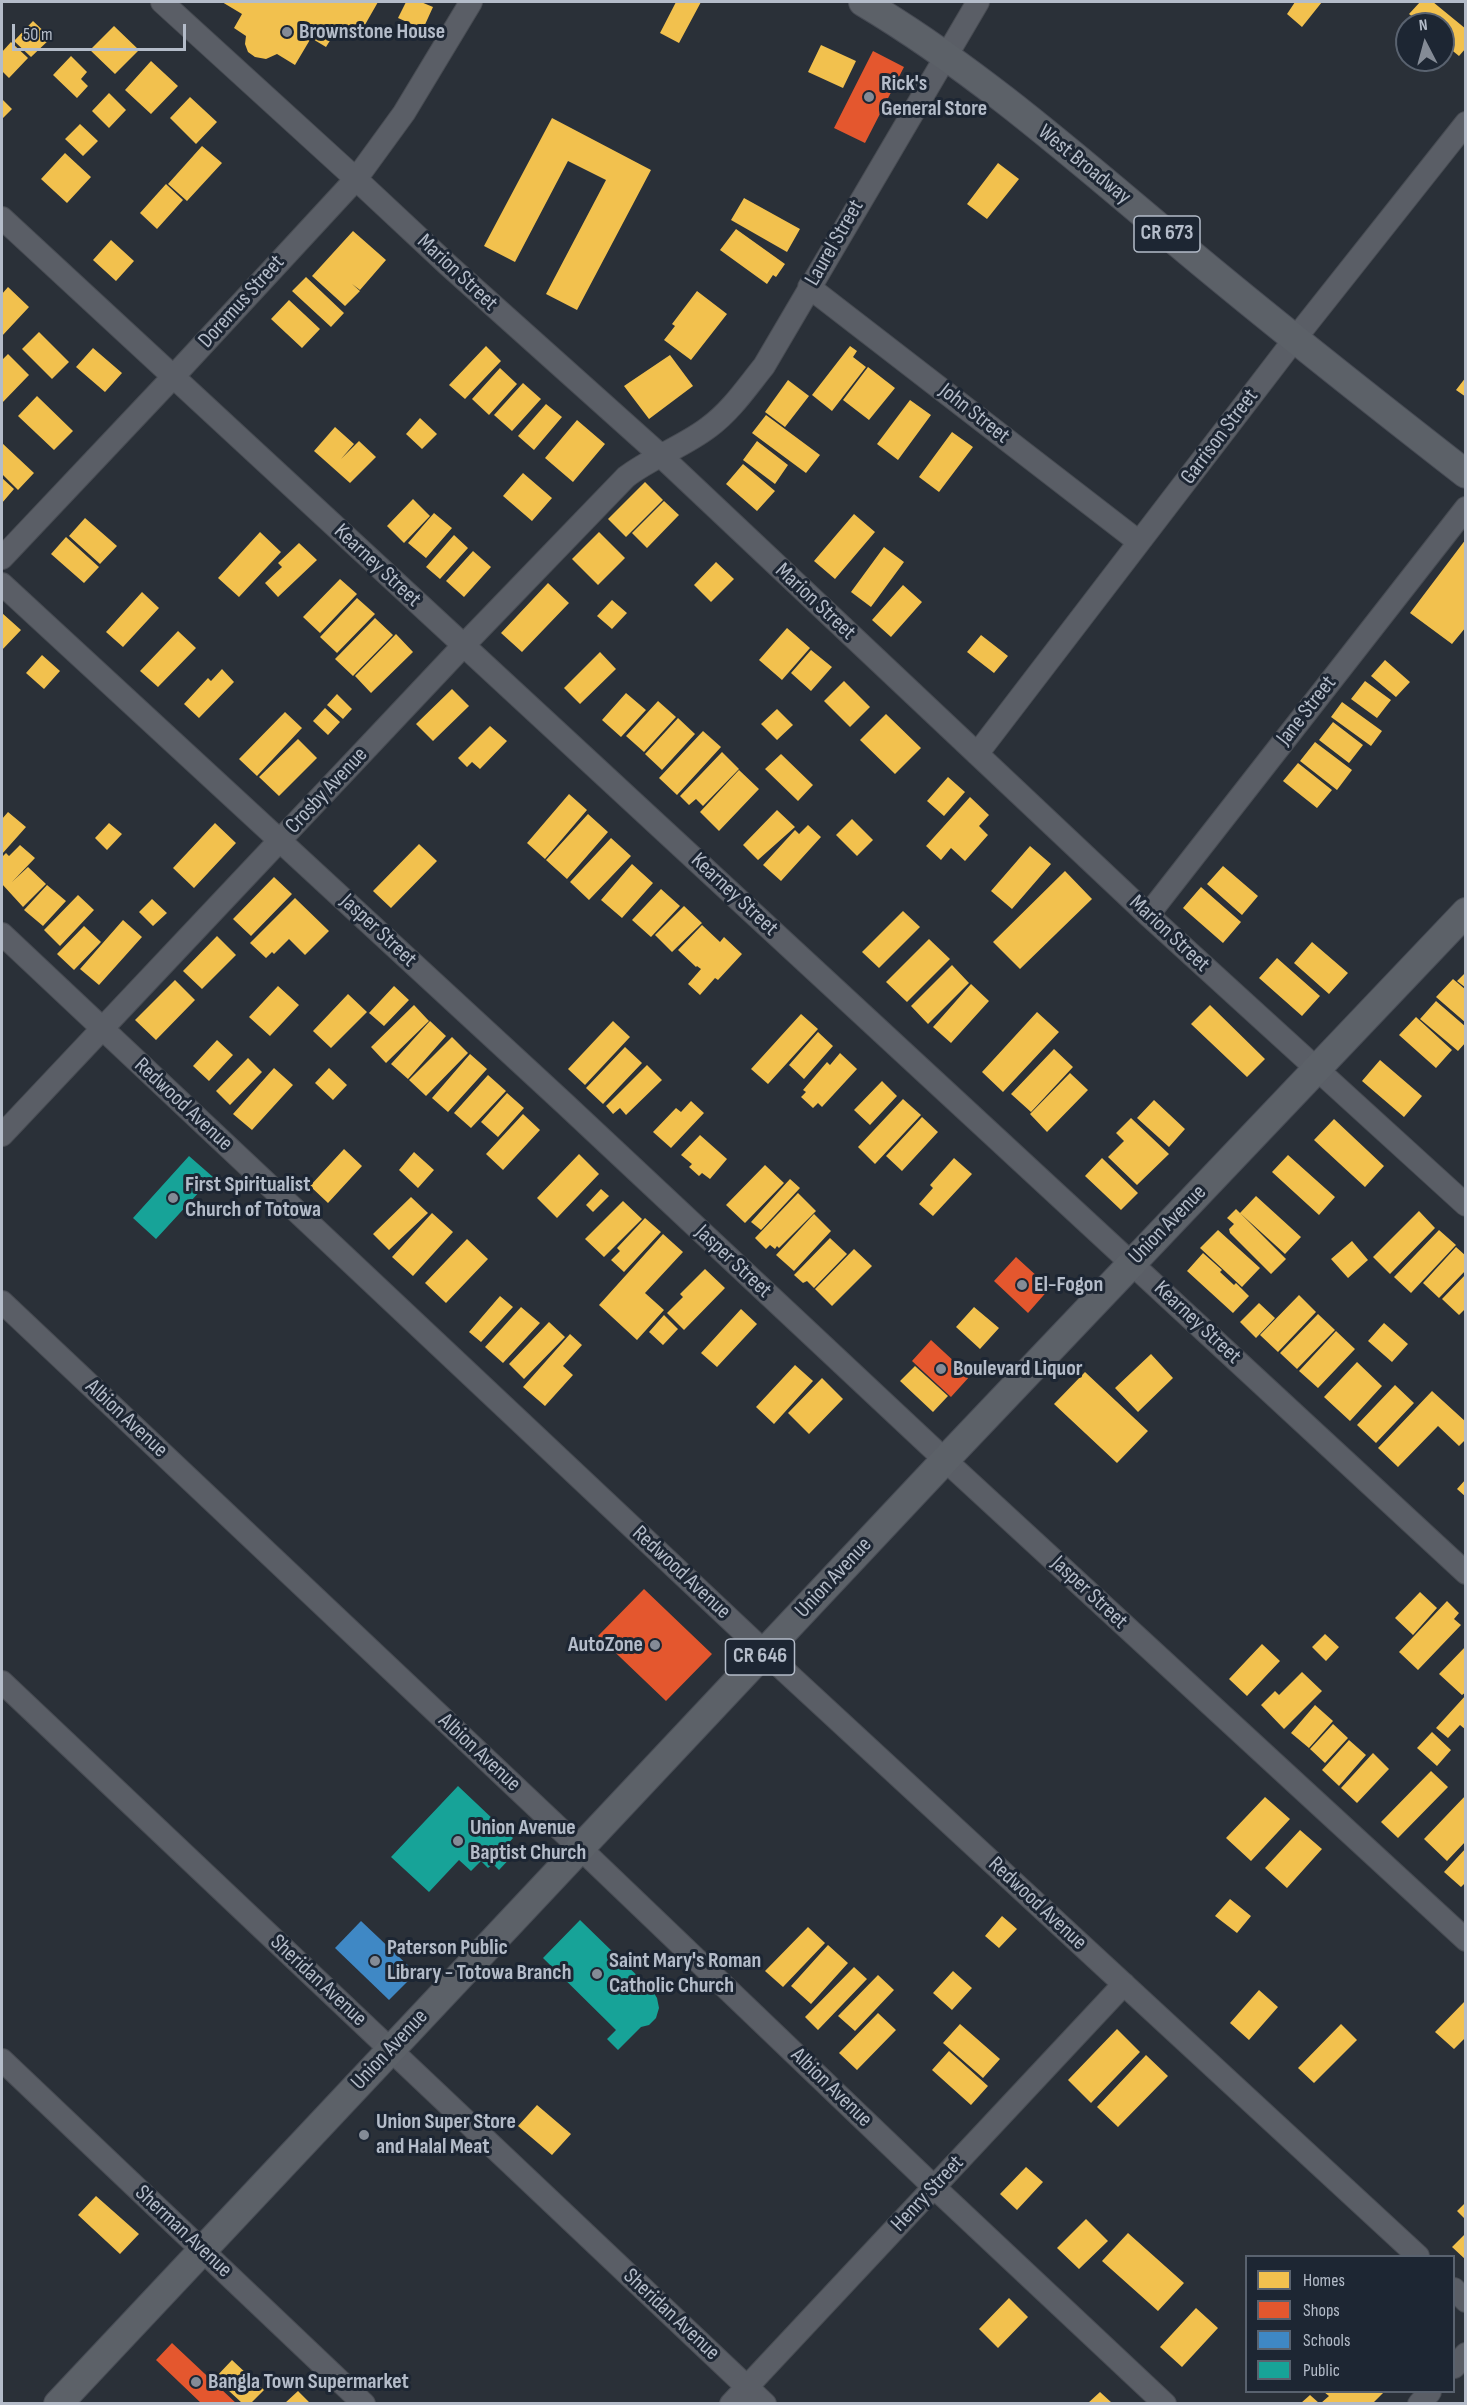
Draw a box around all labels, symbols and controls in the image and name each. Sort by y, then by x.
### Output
scale bar [15,12,189,50]
north arrow [1395,12,1455,72]
text: N [1418,16,1429,35]
place label: Brownstone House [299,19,445,45]
text: 50 m [23,24,53,45]
marker: Brownstone House [280,25,294,39]
place label: Rick's General Store [881,71,987,122]
marker: Rick's General Store [862,90,876,104]
street label: West Broadway [1032,119,1136,211]
street label: Laurel Street [800,195,870,291]
road number: CR 673 [1134,216,1200,252]
street label: Marion Street [411,229,503,317]
street label: Doremus Street [193,250,291,354]
street label: John Street [933,378,1015,450]
street label: Garrison Street [1176,384,1264,490]
street label: Kearney Street [328,519,426,613]
street label: Marion Street [769,558,861,646]
street label: Jane Street [1272,671,1342,751]
street label: Crosby Avenue [280,742,374,840]
street label: Kearney Street [685,848,783,942]
street label: Jasper Street [334,889,422,973]
street label: Marion Street [1123,890,1215,978]
street label: Redwood Avenue [128,1053,238,1157]
place label: First Spiritualist Church of Totowa [185,1172,321,1224]
street label: Union Avenue [1124,1180,1212,1270]
marker: First Spiritualist Church of Totowa [166,1191,180,1205]
street label: Jasper Street [689,1220,777,1304]
place label: El-Fogon [1034,1272,1103,1298]
street label: Kearney Street [1148,1276,1246,1370]
marker: El-Fogon [1015,1278,1029,1292]
place label: Boulevard Liquor [953,1356,1083,1382]
marker: Boulevard Liquor [934,1362,948,1376]
street label: Albion Avenue [79,1374,173,1464]
street label: Redwood Avenue [626,1521,736,1625]
street label: Union Avenue [790,1532,878,1624]
street label: Jasper Street [1045,1551,1133,1635]
place label: AutoZone [568,1632,643,1658]
marker: AutoZone [648,1638,662,1652]
road number: CR 646 [726,1639,795,1675]
street label: Albion Avenue [432,1708,526,1798]
place label: Union Avenue Baptist Church [470,1815,586,1867]
marker: Union Avenue Baptist Church [451,1834,465,1848]
street label: Redwood Avenue [982,1852,1092,1956]
street label: Sheridan Avenue [264,1930,372,2032]
place label: Paterson Public Library - Totowa Branch [387,1935,571,1987]
place label: Saint Mary's Roman Catholic Church [609,1948,761,2000]
marker: Paterson Public Library - Totowa Branch [368,1954,382,1968]
marker: Saint Mary's Roman Catholic Church [590,1967,604,1981]
street label: Union Avenue [346,2004,434,2096]
street label: Albion Avenue [785,2043,877,2133]
place label: Union Super Store and Halal Meat [376,2109,516,2160]
marker: Union Super Store and Halal Meat [357,2128,371,2142]
street label: Henry Street [886,2151,970,2237]
street label: Sherman Avenue [129,2180,237,2284]
legend [1245,2255,1455,2393]
street label: Sheridan Avenue [617,2264,725,2366]
text: Homes [1303,2270,1345,2291]
text: Shops [1303,2300,1340,2321]
text: Schools [1303,2330,1350,2351]
text: Public [1303,2360,1340,2381]
place label: Bangla Town Supermarket [208,2369,409,2395]
marker: Bangla Town Supermarket [189,2375,203,2389]

